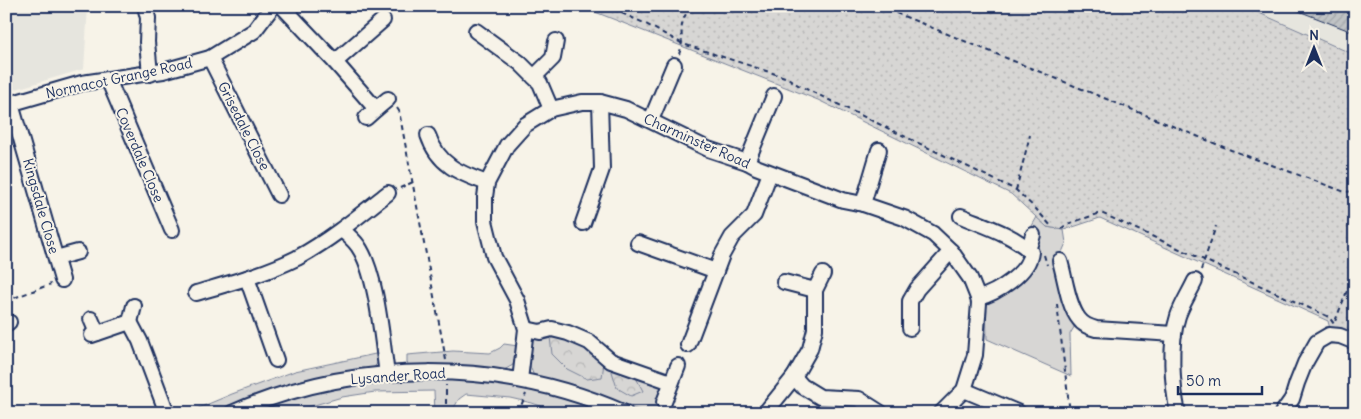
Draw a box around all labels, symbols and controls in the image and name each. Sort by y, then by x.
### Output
north arrow [1288,22,1338,72]
text: N [1309,26,1319,44]
street label: Normacot Grange Road [44,54,194,102]
street label: Grisedale Close [214,79,274,173]
street label: Coverdale Close [112,105,168,205]
street label: Charminster Road [641,109,753,173]
street label: Kingsdale Close [19,156,63,256]
street label: Lysander Road [350,364,446,388]
scale bar [1178,364,1262,396]
text: 50 m [1186,371,1221,390]

